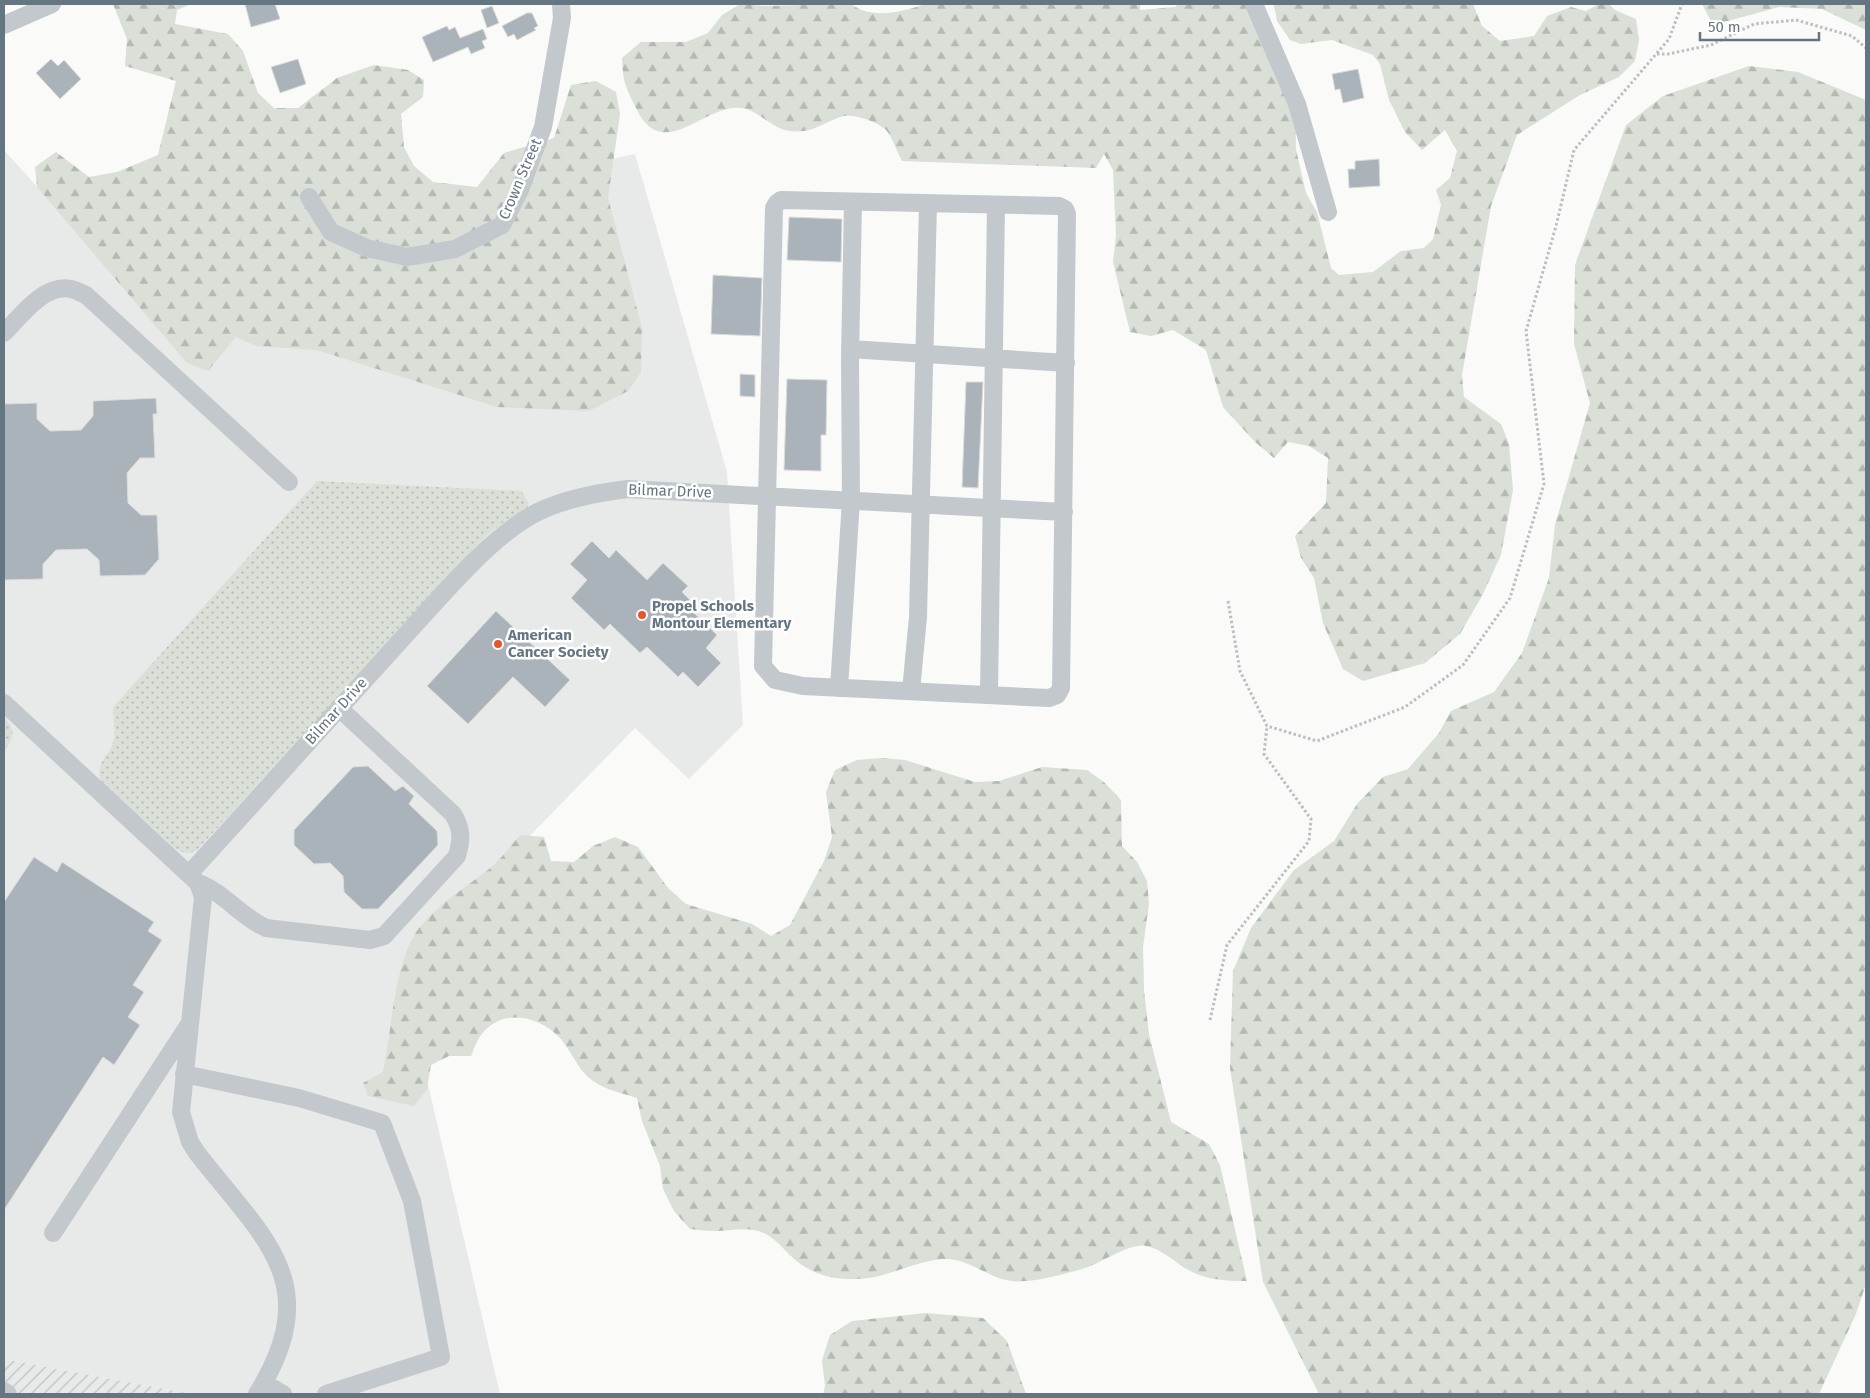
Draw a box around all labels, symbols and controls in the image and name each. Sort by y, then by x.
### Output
scale bar [1700,10,1819,42]
text: 50 m [1708,18,1741,36]
street label: Crown Street [495,135,545,222]
street label: Bilmar Drive [628,481,712,501]
place label: Propel Schools Montour Elementary [652,597,792,632]
marker: Propel Schools Montour Elementary [636,609,648,621]
place label: American Cancer Society [507,626,609,661]
marker: American Cancer Society [492,638,504,650]
street label: Bilmar Drive [301,674,371,748]

